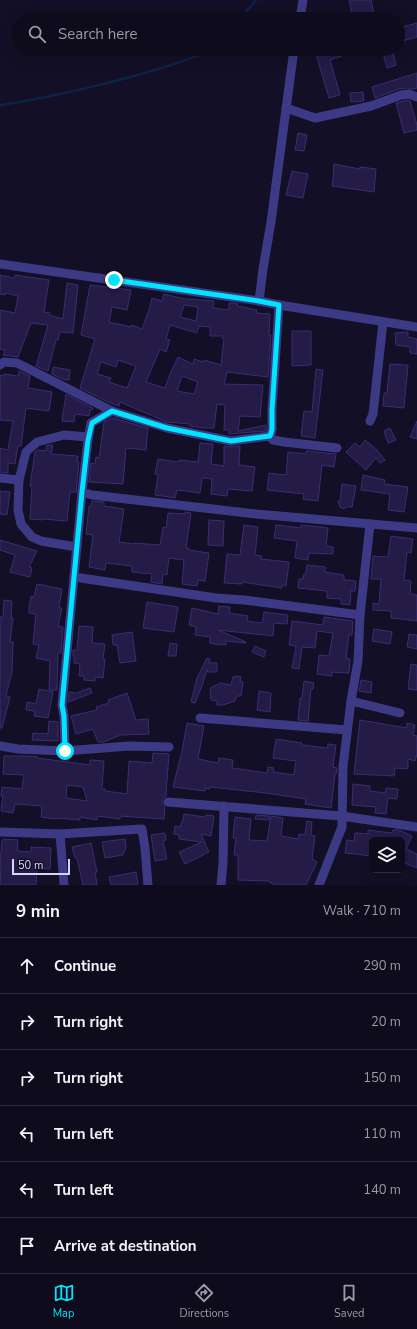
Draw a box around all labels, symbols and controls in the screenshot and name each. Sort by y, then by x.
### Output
search box [12,12,405,56]
icon: search [26,23,48,45]
text: Search here [58,24,138,44]
route end [105,271,123,289]
route start [56,742,74,760]
map controls [369,837,405,873]
button: layers [369,837,405,873]
scale bar [12,857,70,876]
text: 50 m [18,858,43,873]
text: 9 min [16,900,60,923]
text: Walk · 710 m [323,902,401,920]
icon: ahead [16,955,38,977]
text: Continue [54,956,116,976]
text: 290 m [363,957,401,975]
icon: right [16,1011,38,1033]
text: Turn right [54,1012,123,1032]
text: 20 m [371,1013,401,1031]
icon: right [16,1067,38,1089]
text: Turn right [54,1068,123,1088]
text: 150 m [363,1069,401,1087]
icon: left [16,1123,38,1145]
text: Turn left [54,1124,113,1144]
text: 110 m [363,1125,401,1143]
icon: left [16,1179,38,1201]
text: Turn left [54,1180,113,1200]
text: 140 m [363,1181,401,1199]
icon: arrive [16,1235,38,1257]
text: Arrive at destination [54,1236,197,1256]
tab: Map [53,1282,75,1321]
tab: Directions [180,1282,229,1321]
tab: Saved [334,1282,364,1321]

